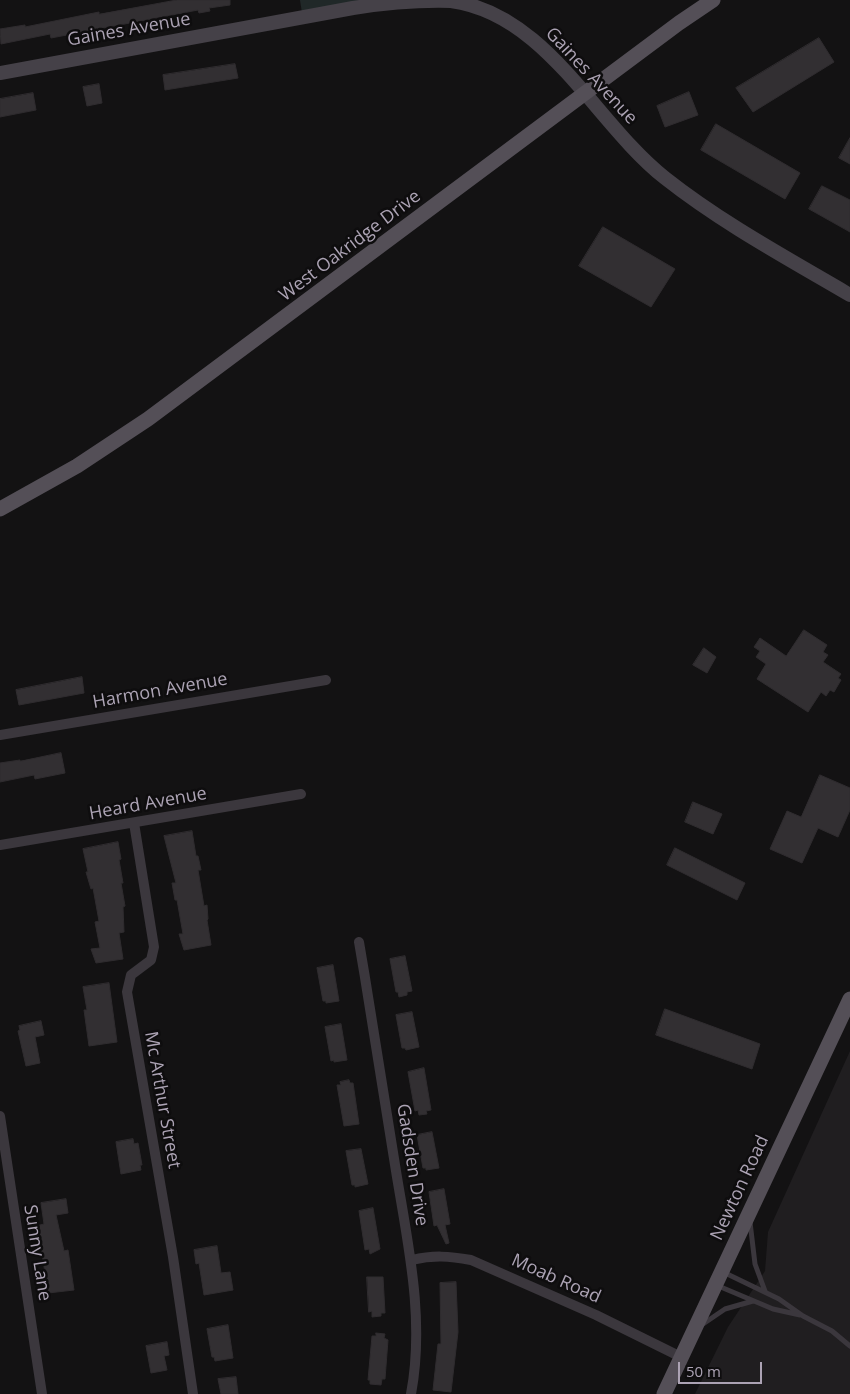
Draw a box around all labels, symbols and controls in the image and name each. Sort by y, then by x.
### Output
street label: Gaines Avenue [66,9,192,51]
street label: Gaines Avenue [541,23,641,129]
street label: West Oakridge Drive [275,186,425,306]
street label: Harmon Avenue [91,669,229,713]
street label: Heard Avenue [87,783,209,825]
street label: Mc Arthur Street [139,1030,185,1170]
street label: Gadsden Drive [392,1102,432,1228]
street label: Newton Road [706,1132,774,1244]
street label: Sunny Lane [19,1203,55,1303]
street label: Moab Road [508,1250,604,1308]
scale bar [680,1352,764,1384]
text: 50 m [686,1361,721,1381]

